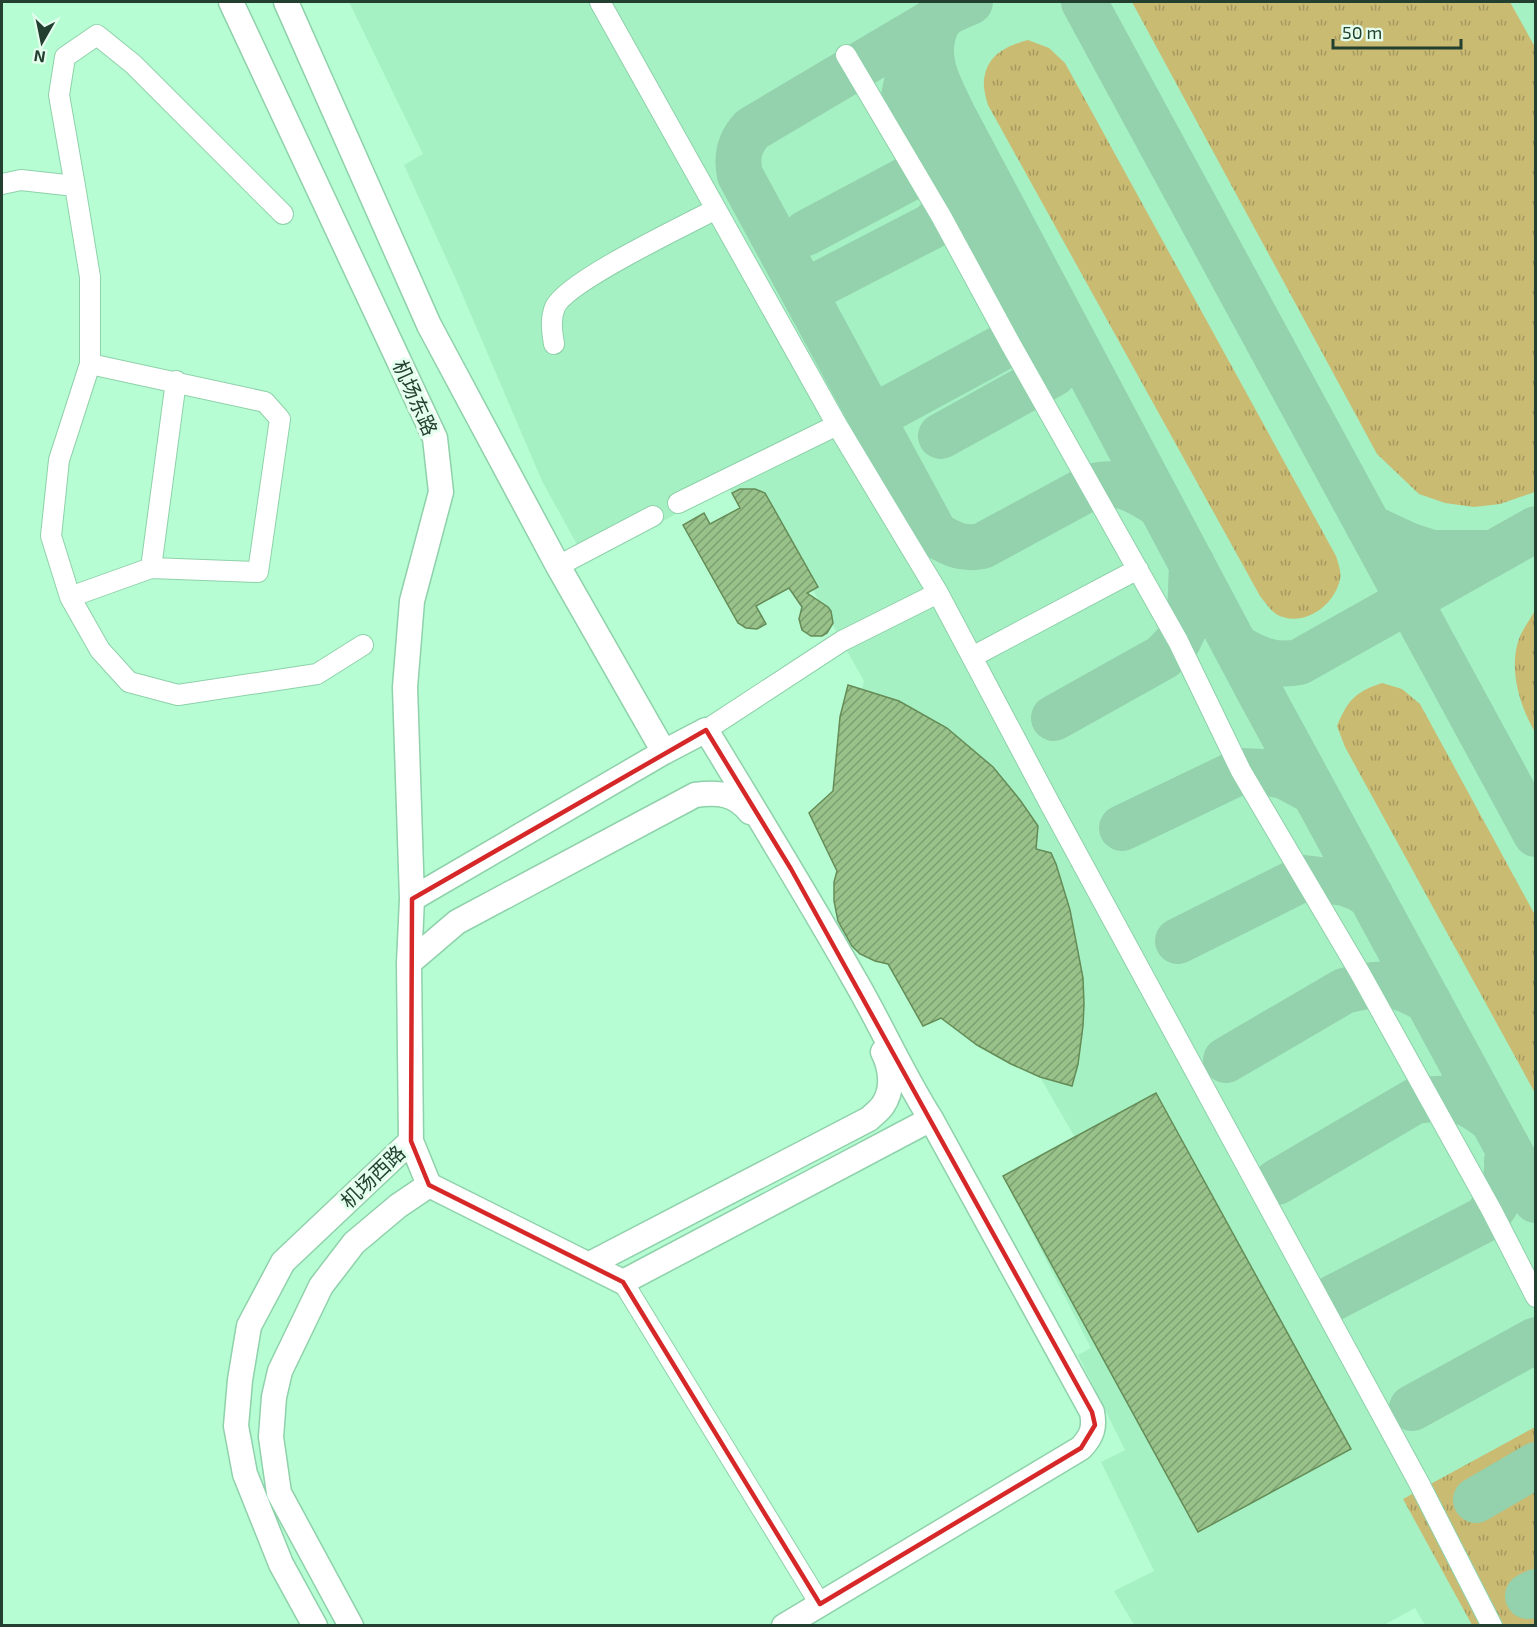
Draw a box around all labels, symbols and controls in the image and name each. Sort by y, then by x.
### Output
north arrow [12,12,72,72]
scale bar [1333,12,1460,50]
text: 50 m [1342,21,1382,43]
text: N [32,47,47,68]
street label: 机场东路 [389,356,443,439]
street label: 机场西路 [335,1140,409,1213]

